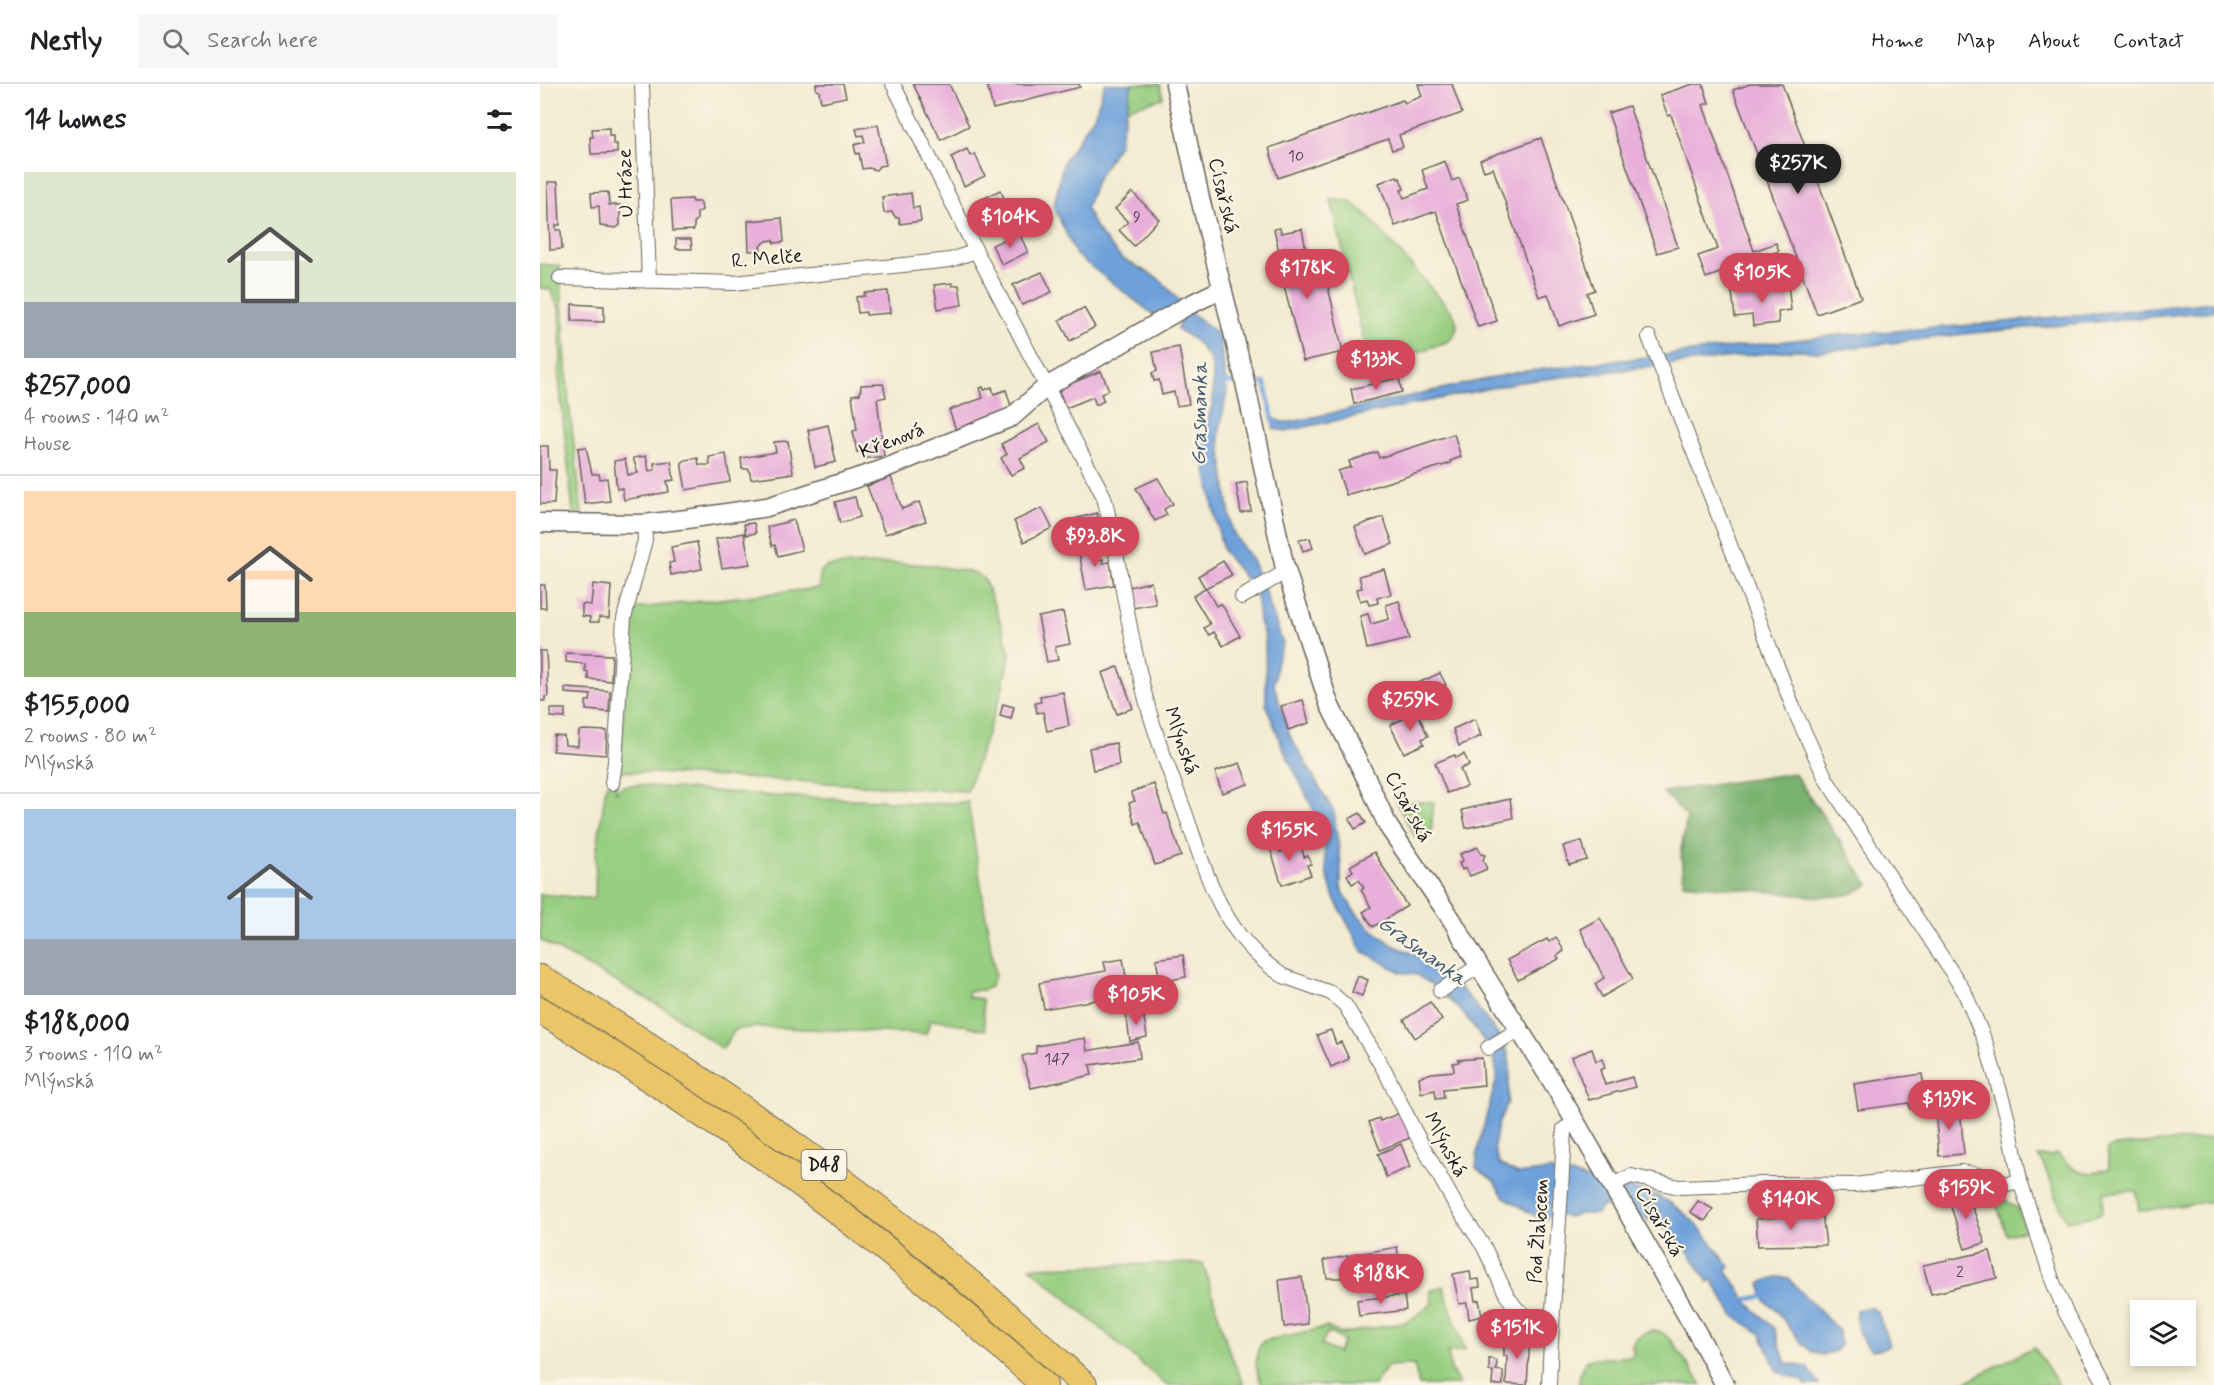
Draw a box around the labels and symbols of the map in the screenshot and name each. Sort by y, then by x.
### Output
pin: $257K [1756,144,1840,195]
house number: 10 [1288,146,1304,167]
street label: U Hráze [611,148,641,218]
street label: Císařská [1201,155,1245,237]
pin: $104K [968,198,1052,249]
house number: 9 [1133,207,1141,228]
street label: R. Melče [730,242,804,276]
pin: $178K [1265,249,1349,300]
pin: $105K [1720,253,1804,304]
pin: $133K [1334,340,1418,391]
water label: Grasmanka [1185,361,1215,466]
street label: Křenová [855,416,929,466]
pin: $93.8K [1046,517,1144,568]
pin: $259K [1368,681,1452,732]
street label: Mlýnská [1157,703,1205,779]
street label: Císařská [1378,767,1438,847]
pin: $155K [1247,811,1331,862]
water label: Grasmanka [1372,909,1473,994]
pin: $105K [1094,975,1178,1026]
house number: 147 [1044,1049,1070,1070]
pin: $139K [1907,1080,1991,1131]
street label: Mlýnská [1417,1108,1473,1182]
road number: D48 [802,1150,846,1180]
pin: $159K [1924,1169,2008,1220]
street label: Pod Žlabcem [1522,1178,1556,1284]
pin: $140K [1749,1180,1833,1231]
street label: Císařská [1628,1182,1690,1262]
pin: $188K [1339,1254,1423,1305]
house number: 2 [1956,1262,1964,1283]
pin: $151K [1475,1309,1559,1360]

